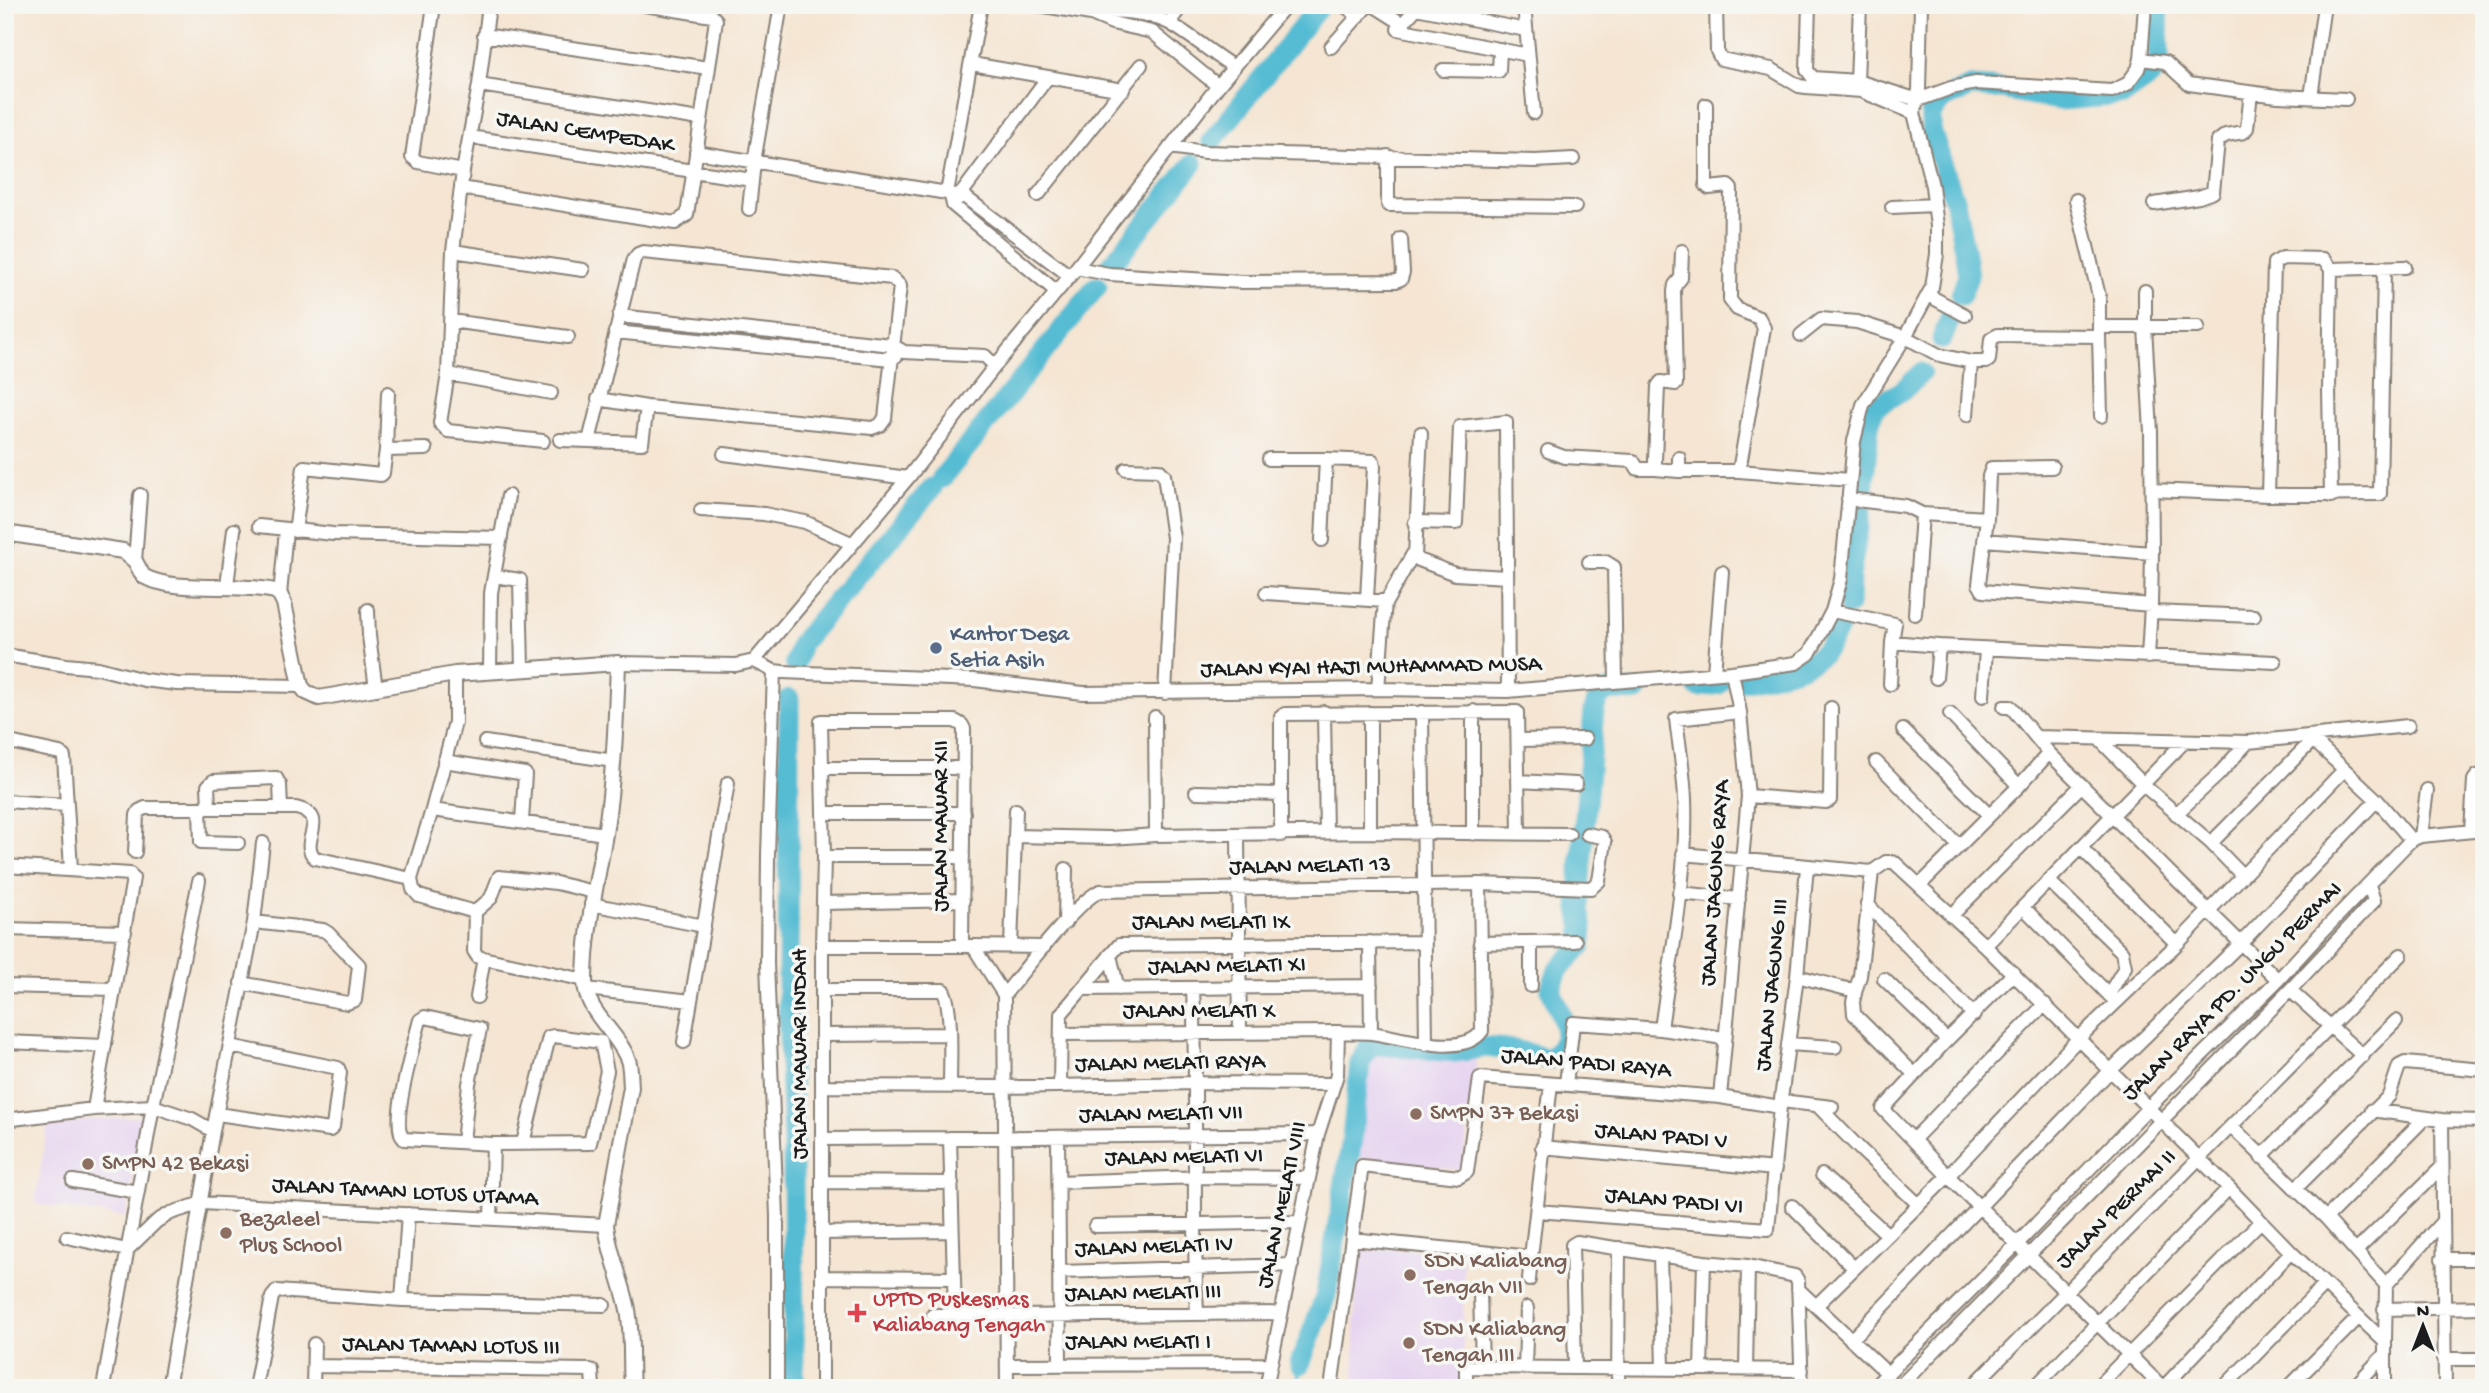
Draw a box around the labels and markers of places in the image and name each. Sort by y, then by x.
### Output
place label: Kantor Desa Setia Asih [950,622,1071,675]
marker: Kantor Desa Setia Asih [928,640,944,656]
place label: SMPN 37 Bekasi [1430,1101,1579,1128]
marker: SMPN 37 Bekasi [1408,1106,1424,1122]
place label: SMPN 42 Bekasi [102,1151,250,1178]
marker: SMPN 42 Bekasi [80,1156,96,1172]
place label: Bezaleel Plus School [239,1207,342,1260]
marker: Bezaleel Plus School [218,1225,234,1241]
place label: SDN Kaliabang Tengah VII [1422,1249,1567,1302]
marker: SDN Kaliabang Tengah VII [1402,1267,1418,1283]
place label: UPTD Puskesmas Kaliabang Tengah [873,1287,1045,1340]
marker: UPTD Puskesmas Kaliabang Tengah [847,1303,867,1323]
place label: SDN Kaliabang Tengah III [1421,1317,1566,1370]
marker: SDN Kaliabang Tengah III [1401,1335,1417,1351]

